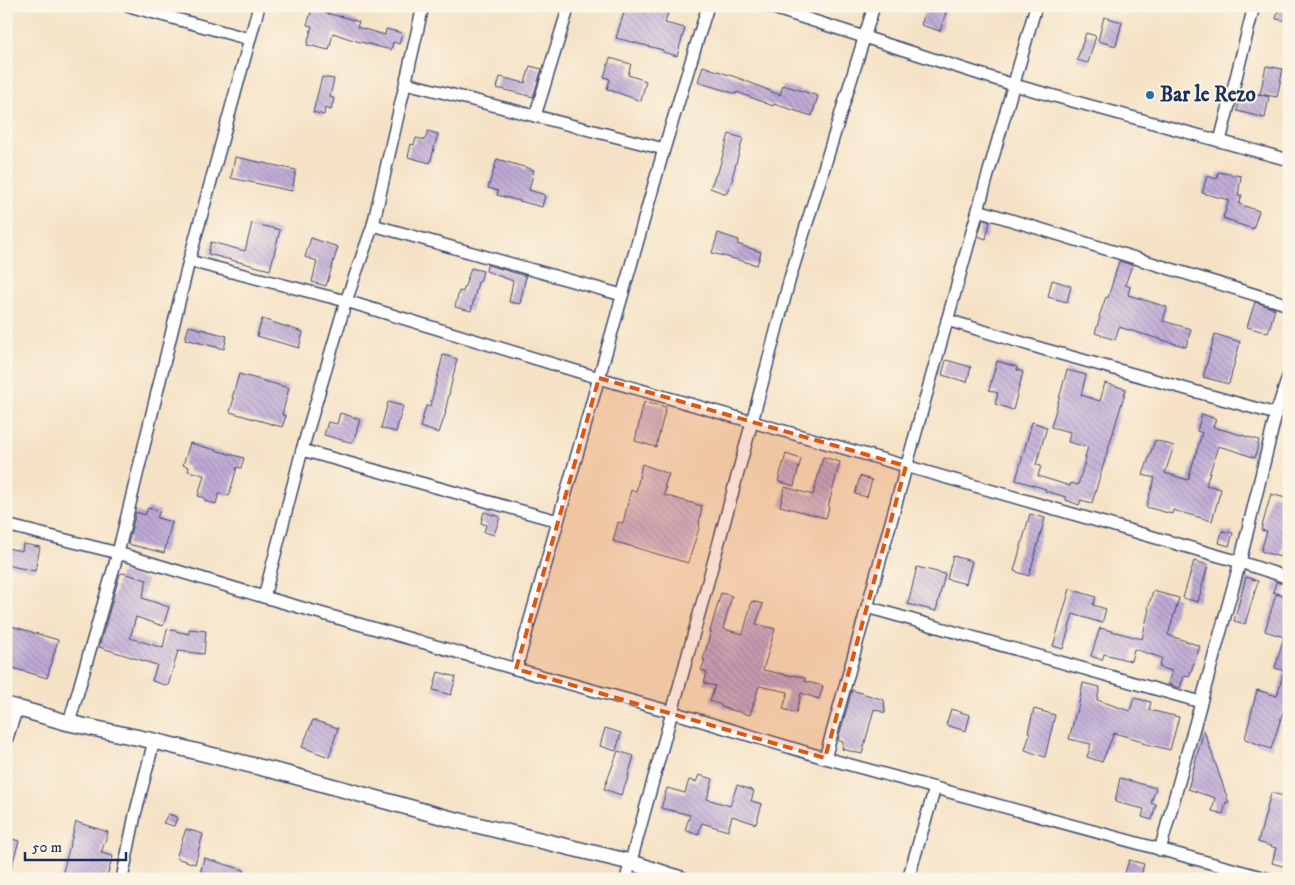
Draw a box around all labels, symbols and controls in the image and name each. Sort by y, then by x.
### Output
place label: Bar le Rezo [1160,82,1256,108]
marker: Bar le Rezo [1144,89,1156,101]
scale bar [25,830,126,862]
text: 50 m [32,838,62,857]

